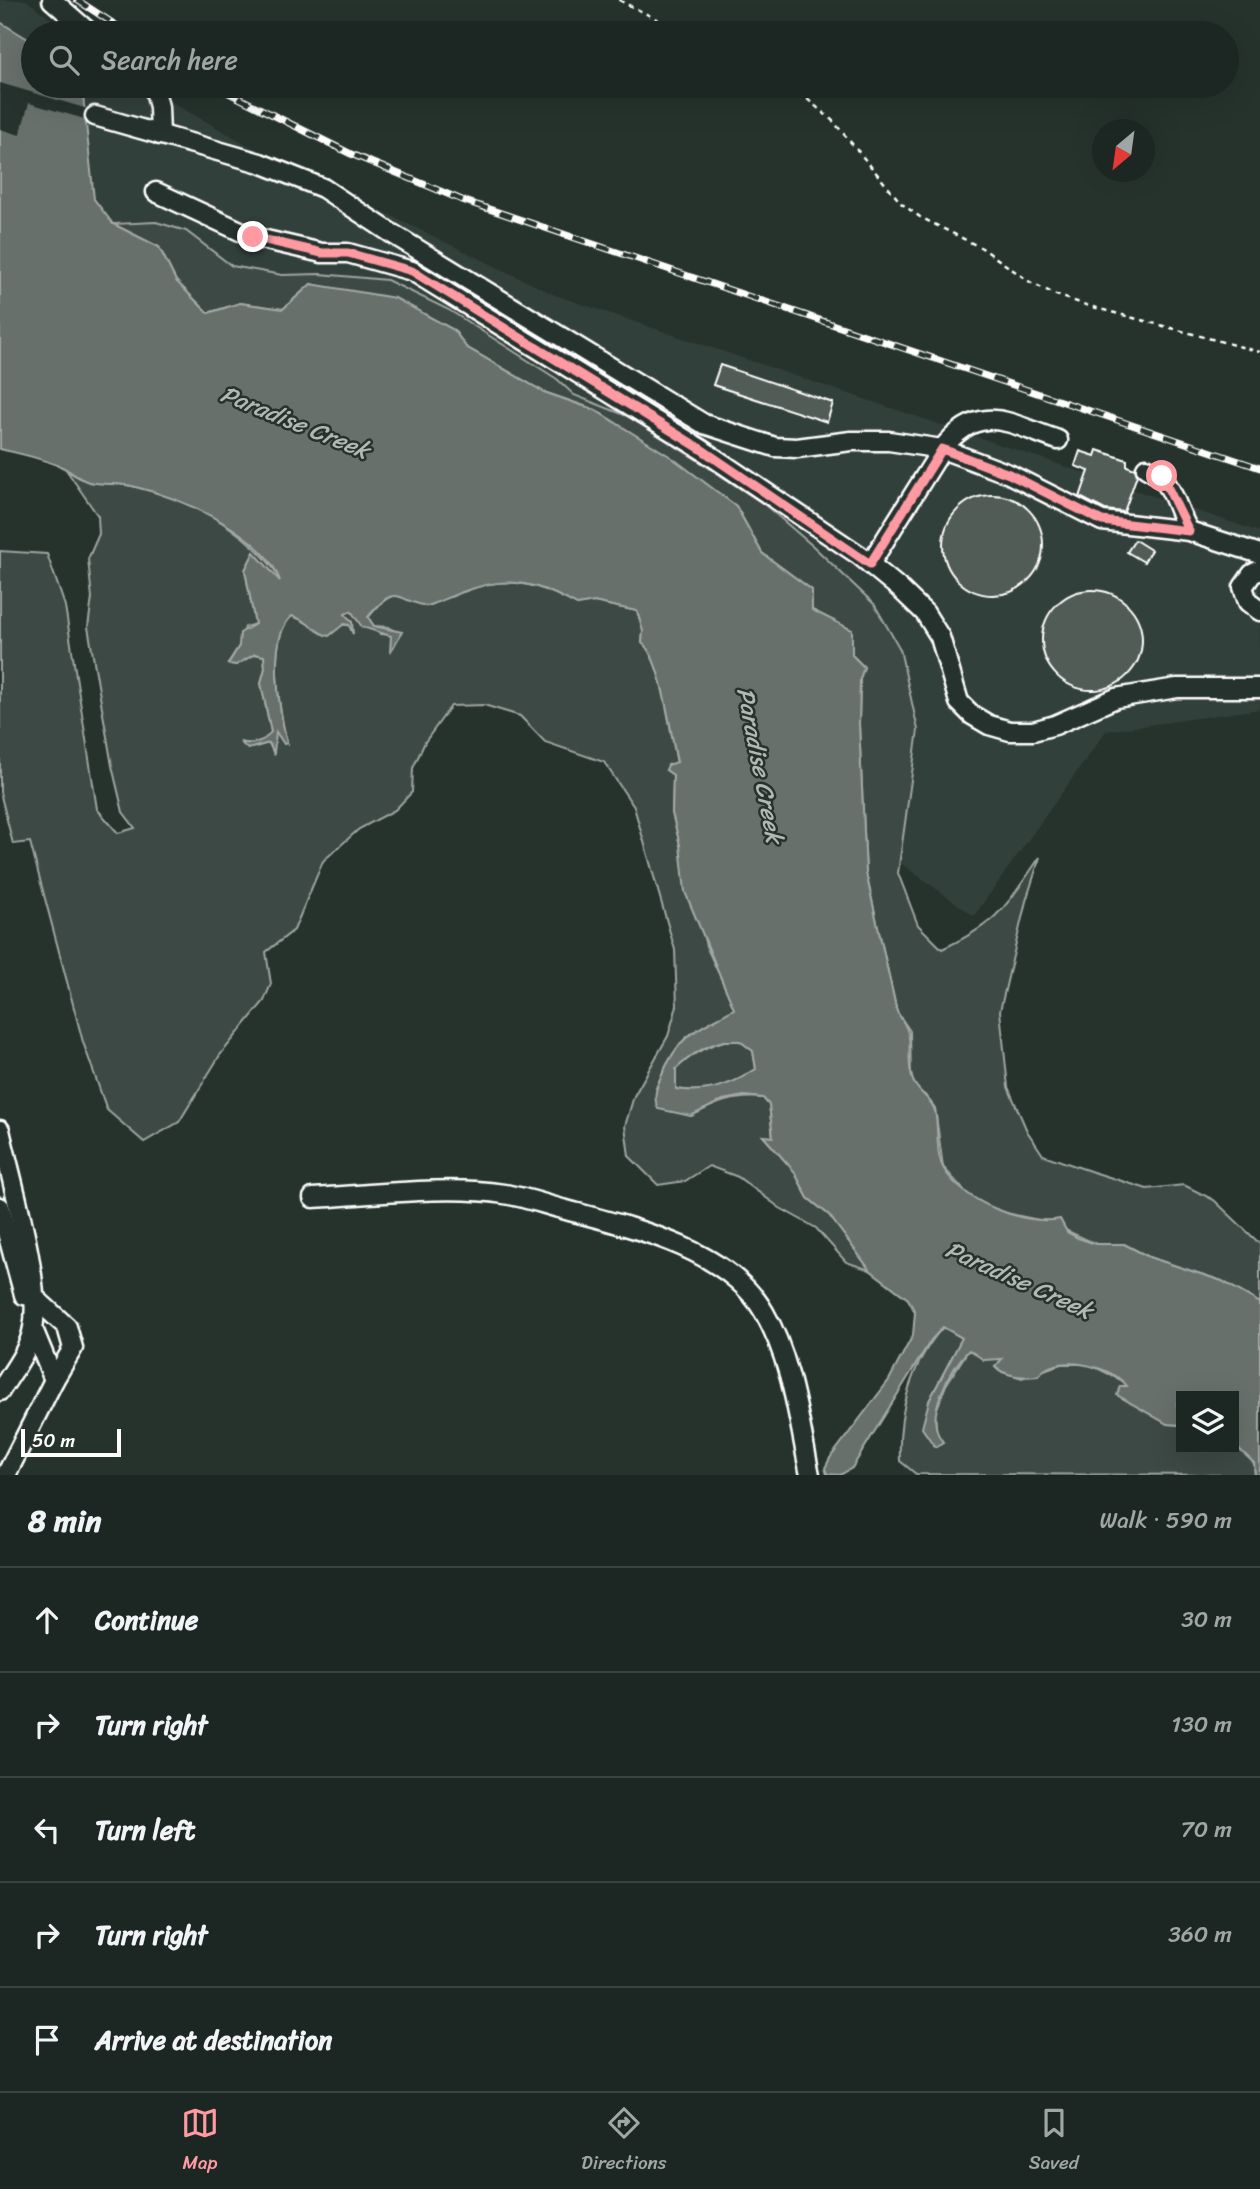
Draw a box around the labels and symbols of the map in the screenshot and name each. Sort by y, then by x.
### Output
north arrow [1092,119,1155,182]
route end [237,221,268,252]
water label: Paradise Creek [214,373,379,472]
route start [1146,460,1177,491]
water label: Paradise Creek [724,684,796,850]
water label: Paradise Creek [938,1229,1103,1333]
scale bar [21,1426,121,1458]

